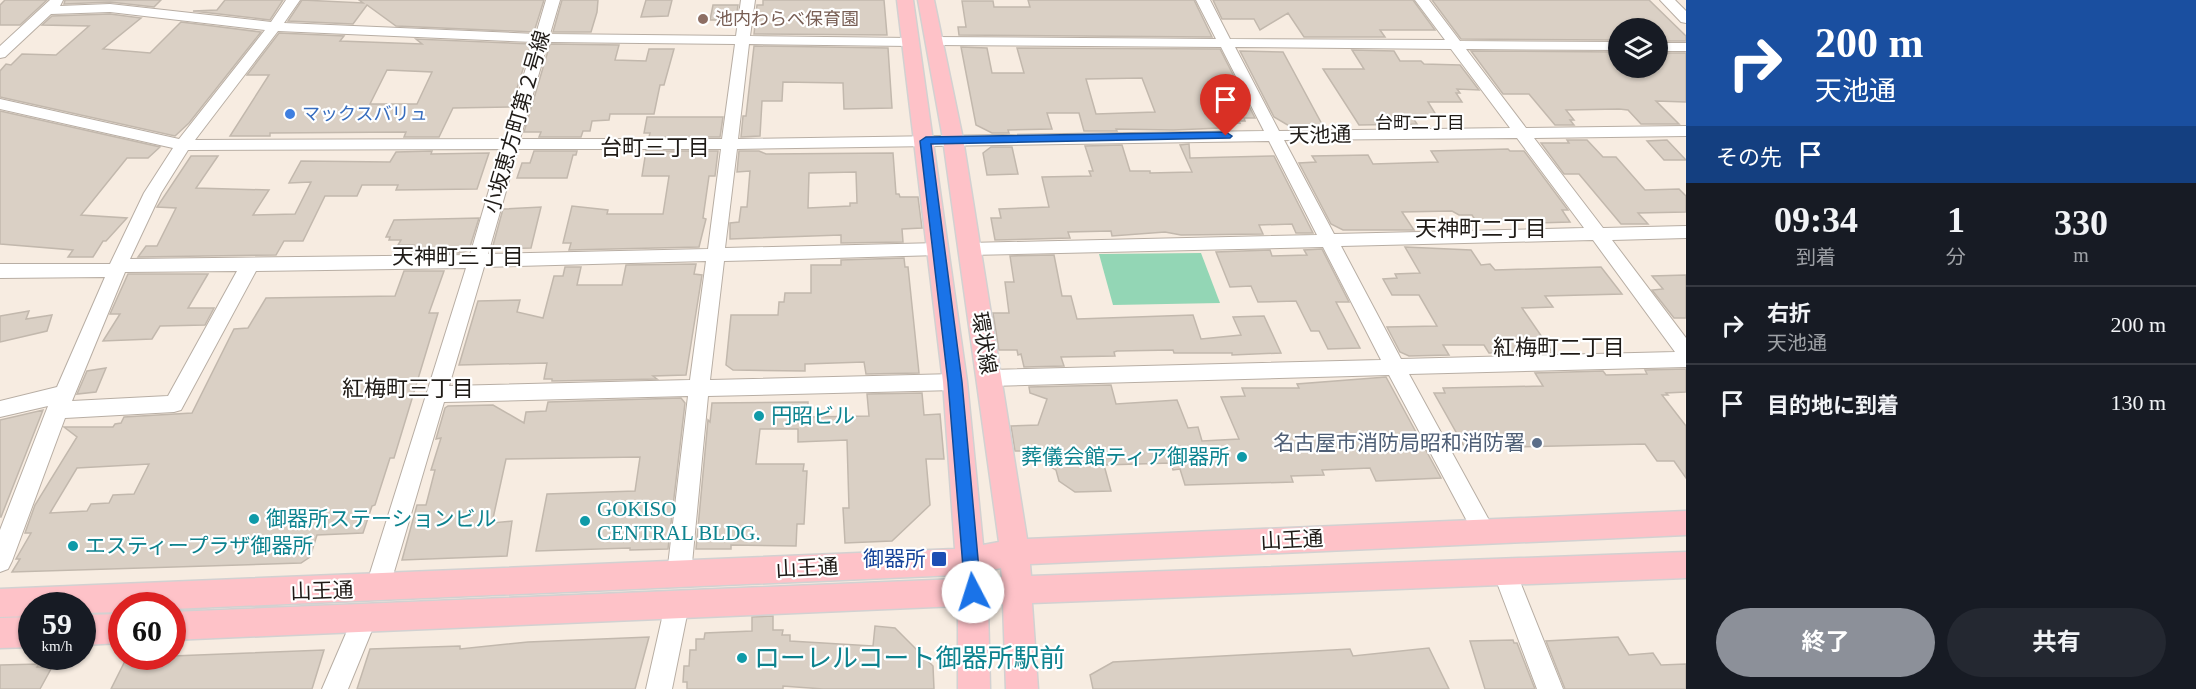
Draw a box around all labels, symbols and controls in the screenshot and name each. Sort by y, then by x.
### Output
place label: 池内わらべ保育園 [715,9,859,29]
marker: 池内わらべ保育園 [696,12,710,26]
map controls [1608,18,1668,78]
button: layers [1608,18,1668,78]
text: 200 m [1815,20,1924,66]
icon: right [1716,24,1794,102]
street label: 小坂恵方町第２号線 [479,28,555,216]
pin [1200,74,1251,136]
text: 天池通 [1815,76,1896,106]
icon: arrive [1209,83,1242,116]
place label: マックスバリュ [302,104,427,124]
marker: マックスバリュ [283,107,297,121]
district label: 台町二丁目 [1375,113,1465,133]
street label: 天池通 [1288,122,1352,148]
district label: 台町三丁目 [600,135,710,160]
icon: arrive [1794,138,1827,171]
text: その先 [1716,145,1782,170]
text: 09:34 [1774,200,1858,240]
text: 1 [1947,200,1965,240]
text: 330 [2054,203,2108,243]
district label: 天神町二丁目 [1415,216,1547,241]
district label: 天神町三丁目 [392,244,524,269]
text: m [2073,244,2089,266]
text: 到着 [1796,246,1836,268]
text: 分 [1946,246,1966,268]
text: 右折 [1767,301,1811,326]
icon: right [1716,309,1749,342]
street label: 環状線 [967,310,1001,376]
text: 200 m [2110,312,2166,337]
text: 天池通 [1767,332,1827,354]
district label: 紅梅町二丁目 [1493,335,1625,360]
district label: 紅梅町三丁目 [342,376,474,401]
icon: arrive [1716,387,1749,420]
text: 130 m [2110,390,2166,415]
text: 目的地に到着 [1767,393,1899,418]
place label: 円昭ビル [771,404,855,428]
marker: 円昭ビル [752,409,766,423]
place label: 名古屋市消防局昭和消防署 [1273,431,1525,455]
marker: 名古屋市消防局昭和消防署 [1530,436,1544,450]
place label: 葬儀会館ティア御器所 [1021,445,1230,469]
marker: 葬儀会館ティア御器所 [1235,450,1249,464]
place label: GOKISO CENTRAL BLDG. [597,497,761,545]
place label: 御器所ステーションビル [266,507,497,531]
marker: 御器所ステーションビル [247,512,261,526]
marker: GOKISO CENTRAL BLDG. [578,514,592,528]
street label: 山王通 [1260,526,1324,554]
place label: エスティープラザ御器所 [85,534,313,558]
marker: エスティープラザ御器所 [66,539,80,553]
place label: 御器所 [863,547,926,571]
marker: 御器所 [930,550,948,568]
street label: 山王通 [775,554,839,582]
position arrow [941,560,1005,624]
street label: 山王通 [290,578,354,604]
speed limit sign: 60 [108,592,186,670]
text: 59 [42,607,72,640]
button: 終了 [1716,608,1935,677]
button: 共有 [1947,608,2166,677]
text: km/h [42,638,72,654]
place label: ローレルコート御器所駅前 [754,644,1065,673]
marker: ローレルコート御器所駅前 [735,651,749,665]

